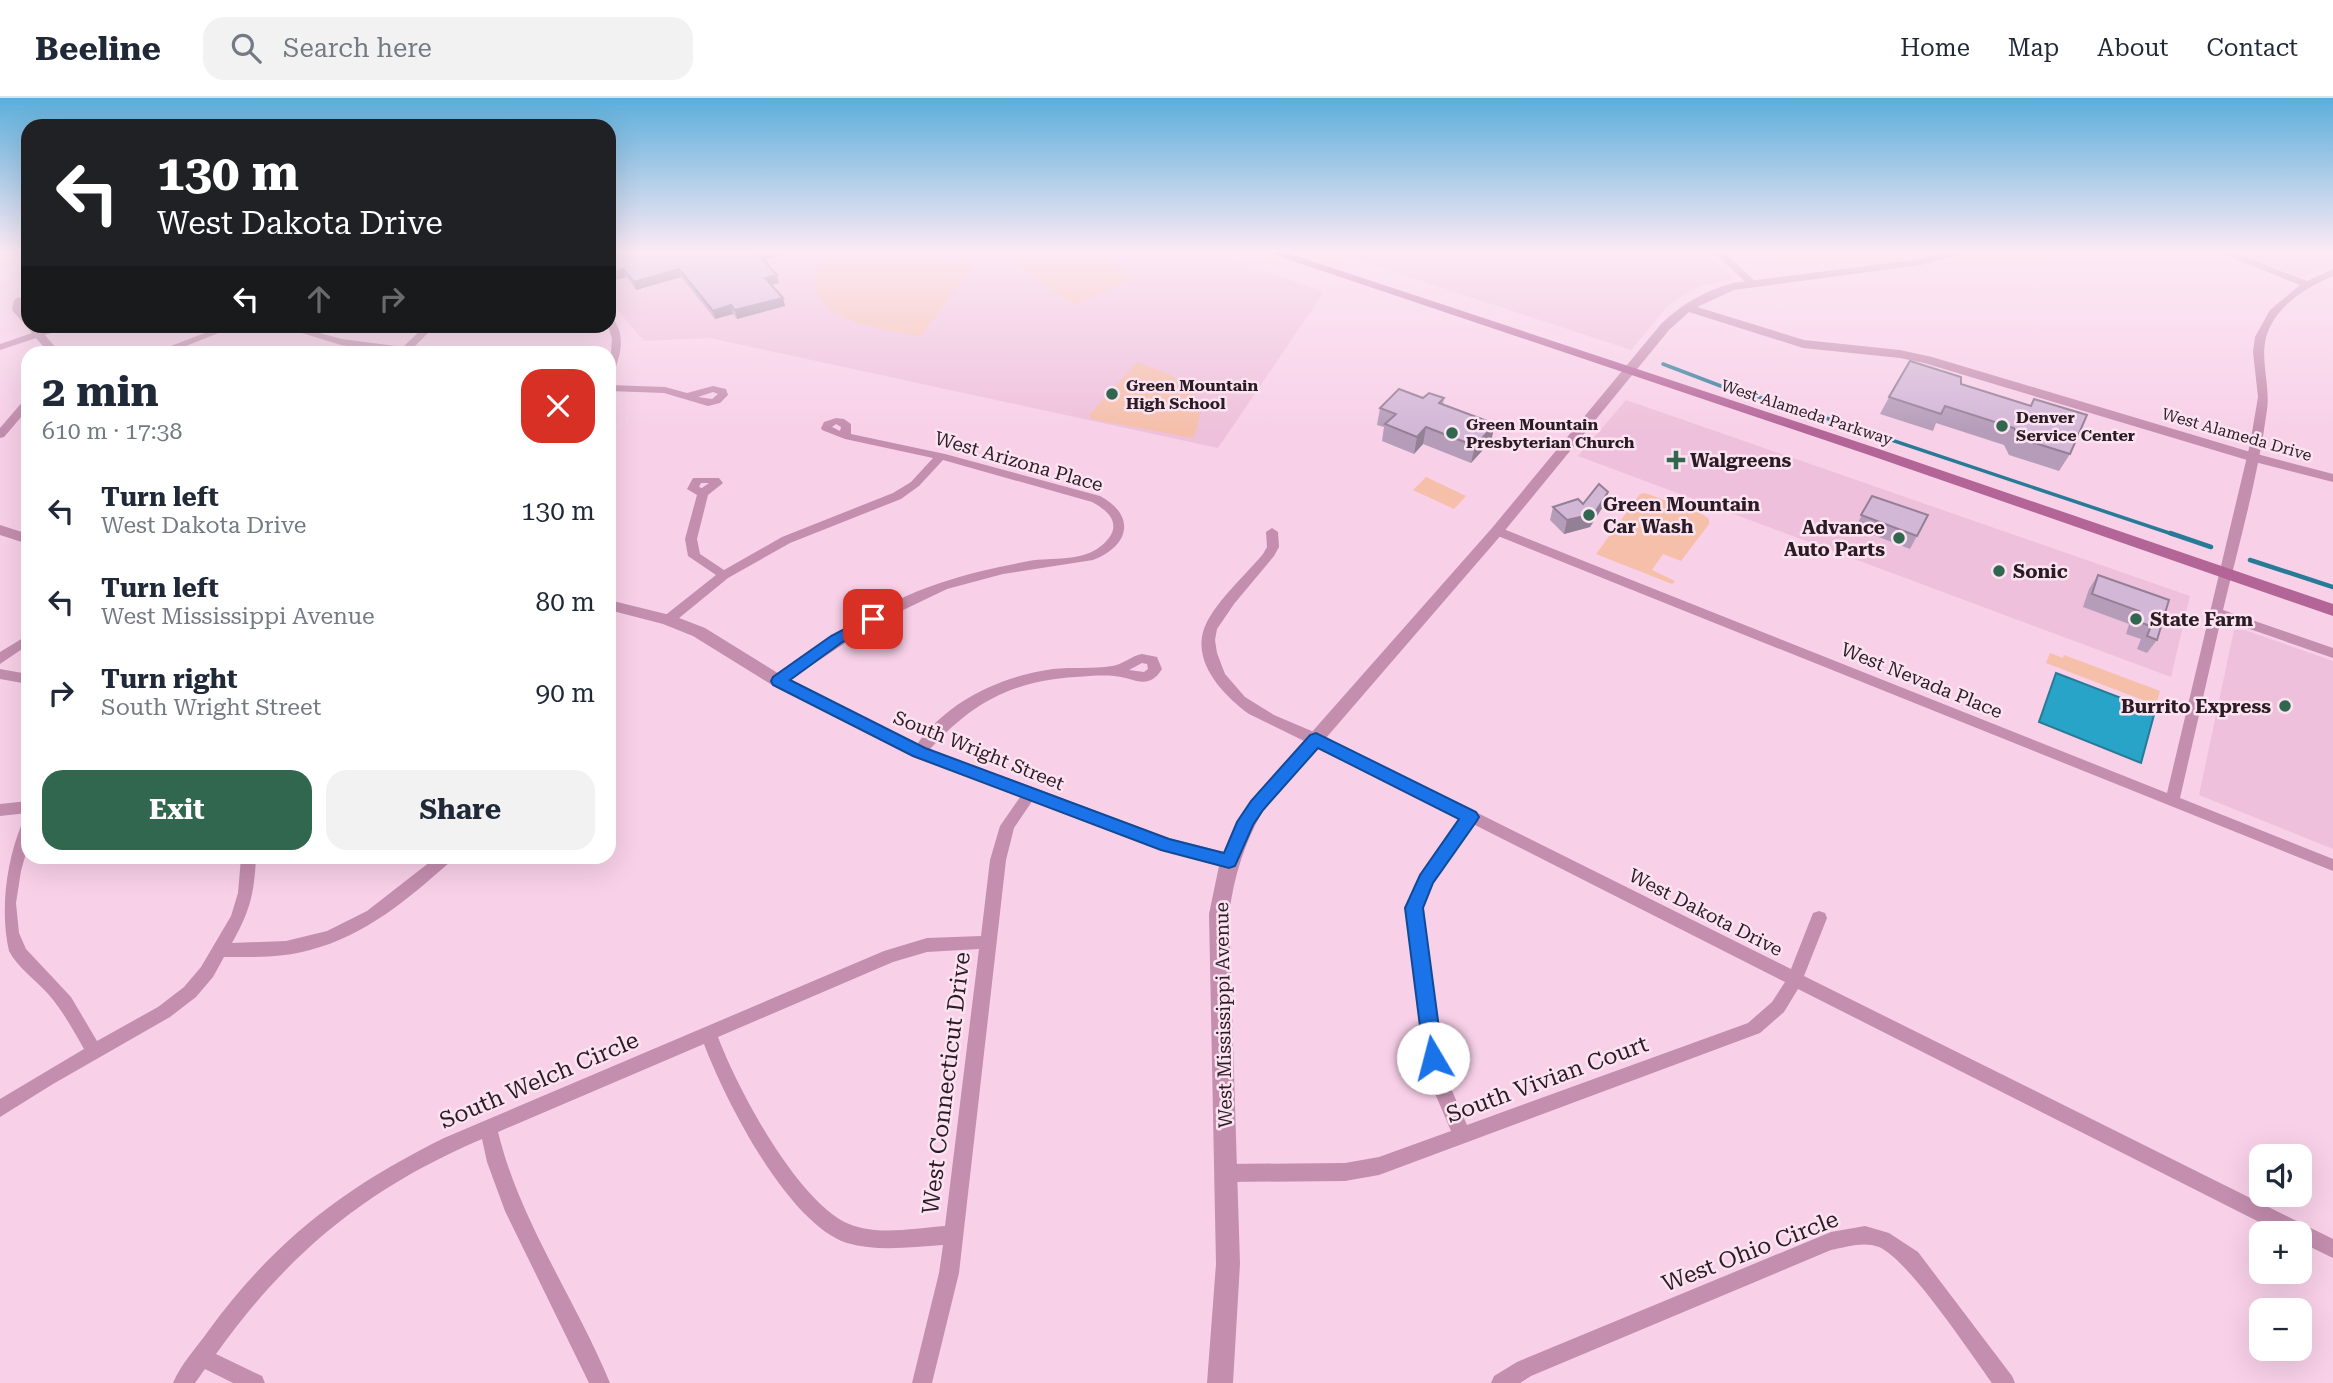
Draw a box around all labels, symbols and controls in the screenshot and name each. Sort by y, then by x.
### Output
search box [203,17,693,80]
text: Beeline [35,29,161,68]
icon: search [227,29,265,67]
text: Search here [283,33,432,63]
text: Home [1900,34,1970,62]
text: Map [2008,34,2059,62]
text: About [2097,34,2168,62]
text: Contact [2206,34,2298,62]
text: 130 m [157,145,299,202]
icon: left [42,147,133,238]
text: West Dakota Drive [157,204,443,242]
icon: left [227,280,265,318]
icon: ahead [300,280,338,318]
icon: right [373,280,411,318]
text: 2 min [42,367,159,416]
button: close [521,369,595,443]
place label: Green Mountain High School [1126,376,1258,413]
street label: West Alameda Parkway [1719,376,1896,449]
marker: Green Mountain High School [1104,386,1120,402]
street label: West Alameda Drive [2160,404,2314,465]
place label: Denver Service Center [2016,408,2135,445]
place label: Green Mountain Presbyterian Church [1466,415,1635,452]
text: 610 m · 17:38 [42,418,182,445]
marker: Denver Service Center [1994,418,2010,434]
marker: Green Mountain Presbyterian Church [1444,425,1460,441]
street label: West Arizona Place [932,426,1106,497]
place label: Walgreens [1690,449,1791,472]
marker: Walgreens [1668,452,1684,468]
text: Turn left [101,482,219,512]
icon: left [42,492,80,530]
place label: Green Mountain Car Wash [1603,493,1760,538]
text: 130 m [521,496,595,526]
marker: Green Mountain Car Wash [1581,507,1597,523]
text: West Dakota Drive [101,512,306,539]
place label: Advance Auto Parts [1784,516,1885,561]
marker: Advance Auto Parts [1891,530,1907,546]
place label: Sonic [2013,560,2068,583]
marker: Sonic [1991,563,2007,579]
text: Turn left [101,573,219,603]
icon: left [42,583,80,621]
text: 80 m [536,587,595,617]
pin [843,589,903,649]
icon: arrive [854,600,892,638]
text: West Mississippi Avenue [101,603,375,630]
place label: State Farm [2150,608,2254,631]
marker: State Farm [2128,611,2144,627]
street label: West Nevada Place [1838,638,2006,723]
text: Turn right [101,664,237,694]
icon: right [42,674,80,712]
text: 90 m [536,678,595,708]
text: South Wright Street [101,694,321,721]
place label: Burrito Express [2121,695,2271,718]
marker: Burrito Express [2277,698,2293,714]
street label: South Wright Street [890,706,1068,795]
button: Exit [42,770,312,850]
button: Share [326,770,595,850]
street label: West Dakota Drive [1625,864,1787,961]
street label: West Mississippi Avenue [1210,902,1237,1128]
street label: West Connecticut Drive [917,950,976,1216]
position arrow [1396,1021,1470,1095]
street label: South Welch Circle [436,1026,643,1135]
street label: South Vivian Court [1442,1030,1652,1129]
map controls [2249,1144,2312,1361]
button: sound [2249,1144,2312,1207]
street label: West Ohio Circle [1658,1205,1842,1298]
button: + [2249,1221,2312,1284]
button: − [2249,1298,2312,1361]

